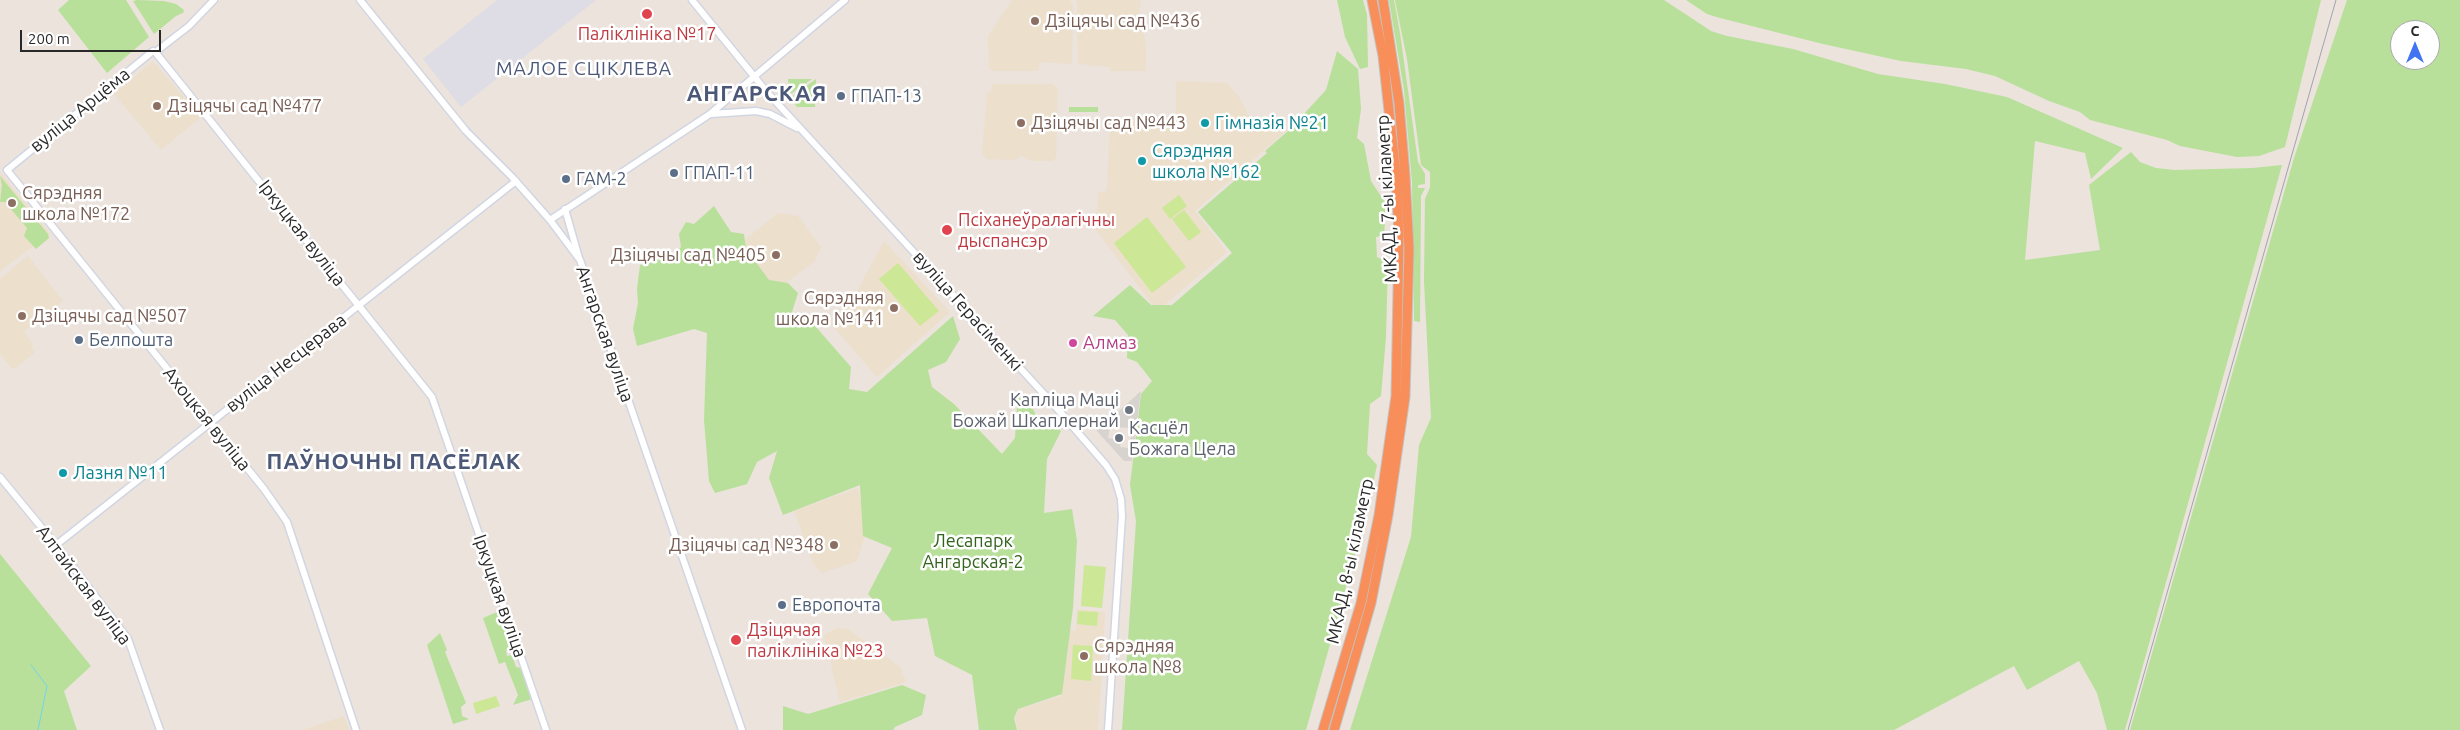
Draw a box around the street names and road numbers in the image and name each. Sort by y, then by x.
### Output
street label: вуліца Арцёма [26,63,134,157]
street label: МКАД, 7-ы кіламетр [1372,114,1402,284]
street label: Іркуцкая вуліца [254,176,350,290]
street label: вуліца Герасіменкі [908,247,1028,375]
street label: Ангарская вуліца [572,263,638,405]
street label: вуліца Несцерава [221,309,351,417]
street label: Ахоцкая вуліца [159,363,255,475]
street label: МКАД, 8-ы кіламетр [1322,476,1378,646]
street label: Алтайская вуліца [32,521,136,649]
street label: Іркуцкая вуліца [469,532,531,660]

